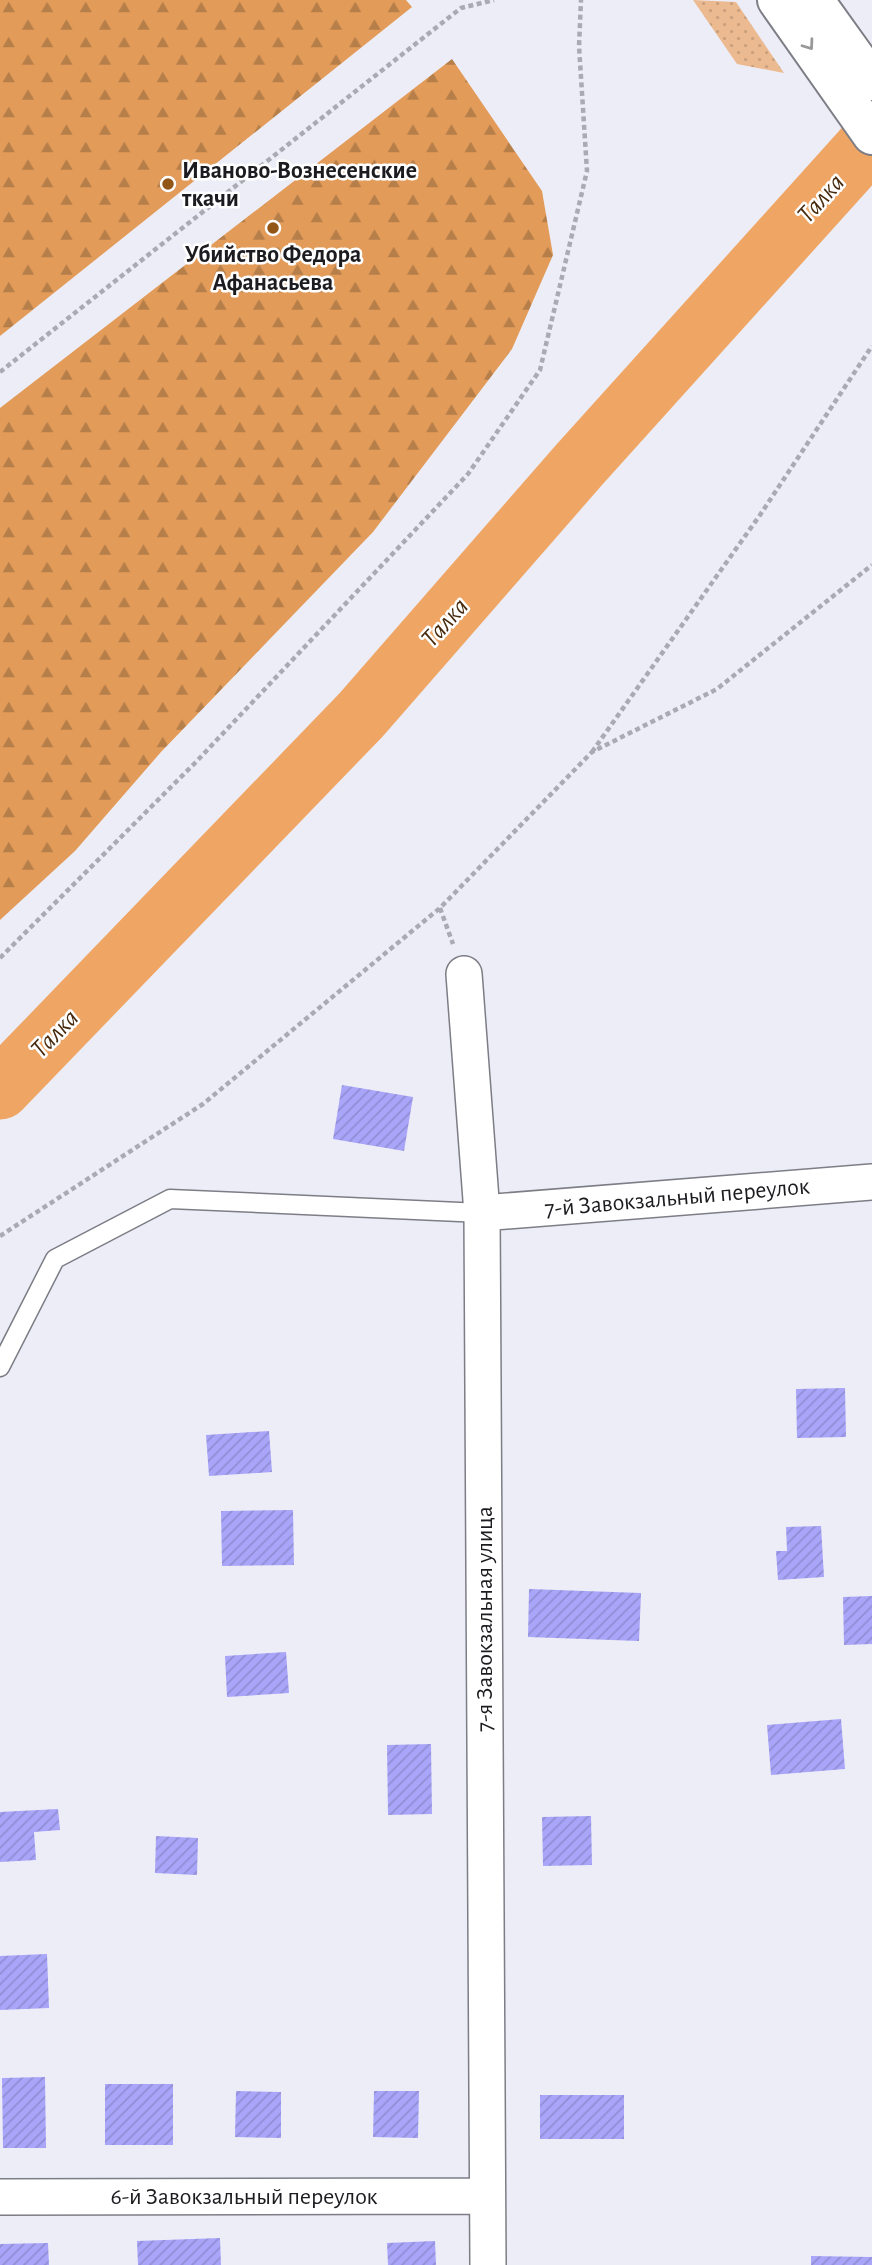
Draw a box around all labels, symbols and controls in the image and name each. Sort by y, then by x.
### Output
one-way arrow [801,37,813,50]
place label: Иваново-Вознесенские ткачи [181,159,417,211]
water label: Талка [792,169,849,228]
marker: Иваново-Вознесенские ткачи [160,176,176,192]
marker: Убийство Федора Афанасьева [265,220,281,236]
place label: Убийство Федора Афанасьева [185,243,361,295]
water label: Талка [416,593,473,652]
water label: Талка [26,1005,83,1063]
street label: 7-й Завокзальный переулок [544,1174,811,1222]
street label: 7-я Завокзальная улица [473,1506,497,1732]
street label: 6-й Завокзальный переулок [110,2185,378,2209]

